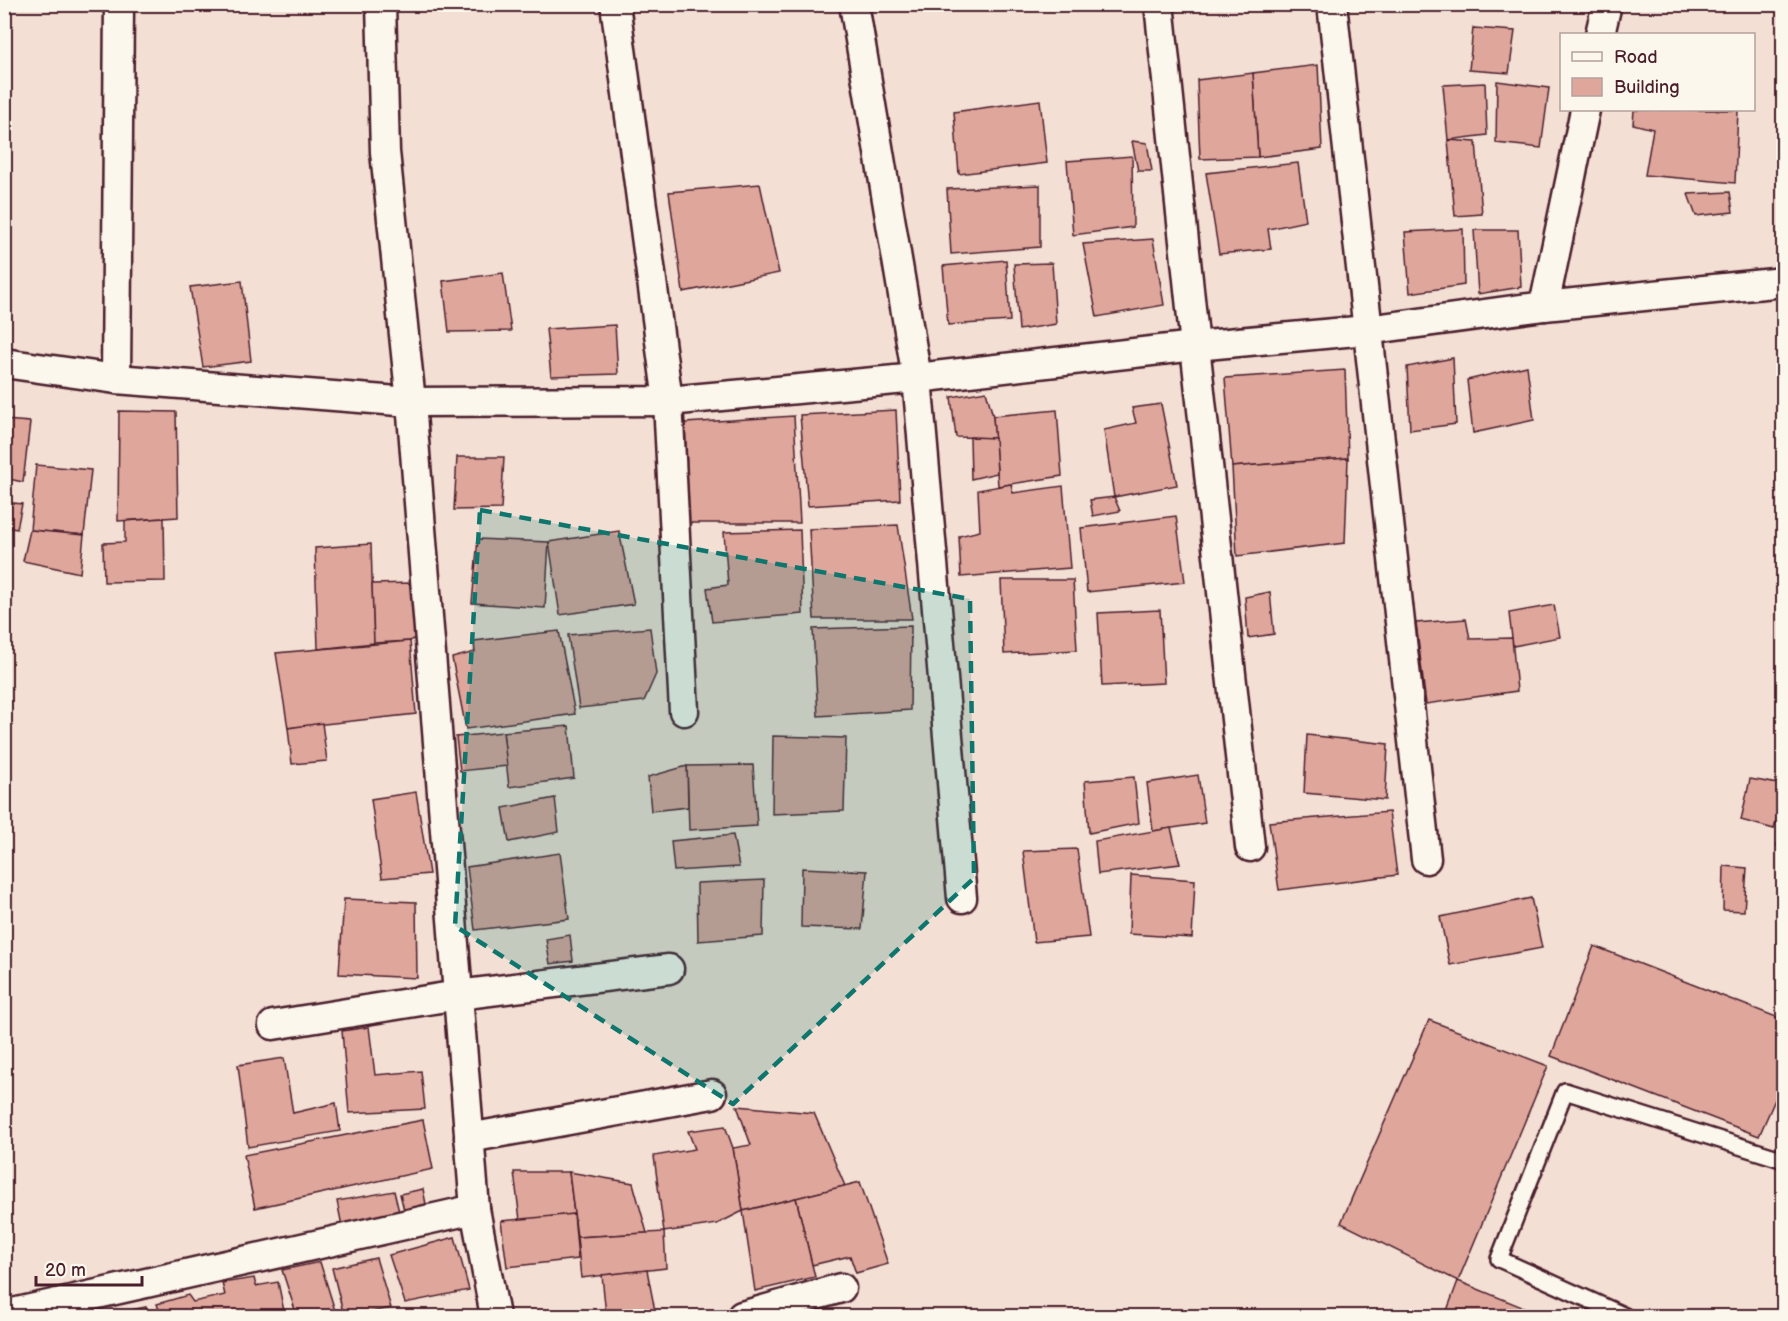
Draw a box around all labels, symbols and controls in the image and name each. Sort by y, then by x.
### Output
legend [1560,33,1755,111]
text: Road [1614,47,1658,68]
text: Building [1614,77,1680,98]
scale bar [36,1249,142,1287]
text: 20 m [45,1260,86,1281]

